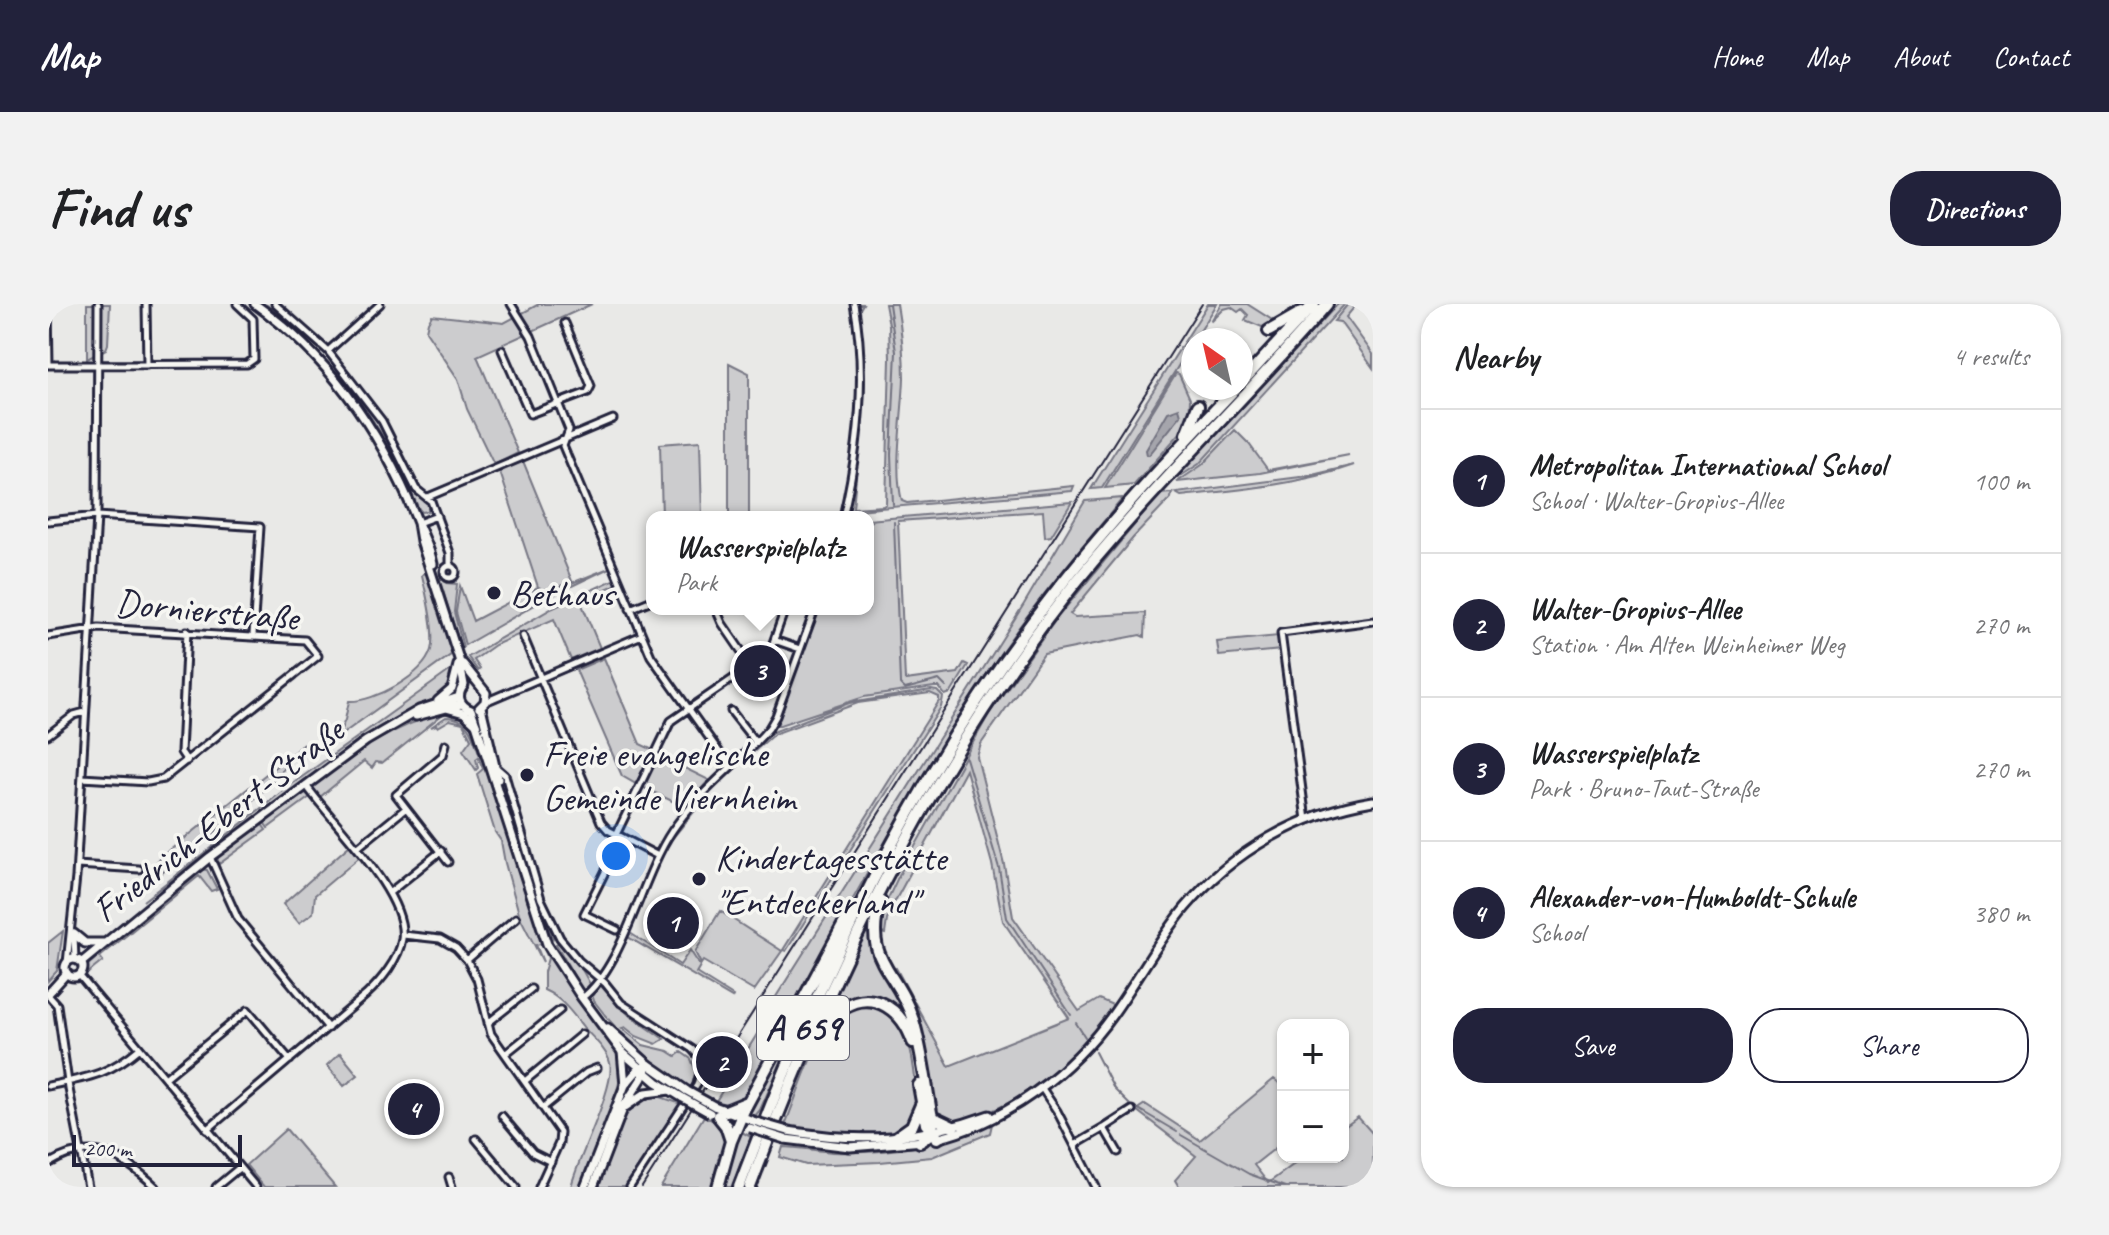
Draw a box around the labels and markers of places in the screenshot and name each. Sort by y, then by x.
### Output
place label: Bethaus [510,570,617,617]
marker: Bethaus [485,584,503,602]
pin: 3 [734,641,786,701]
place label: Freie evangelische Gemeinde Viernheim [543,730,799,821]
marker: Freie evangelische Gemeinde Viernheim [518,766,536,784]
place label: Kindertagesstätte "Entdeckerland" [715,834,949,925]
marker: Kindertagesstätte "Entdeckerland" [690,870,708,888]
pin: 1 [647,893,699,953]
pin: 2 [696,1032,748,1092]
pin: 4 [388,1079,440,1139]

